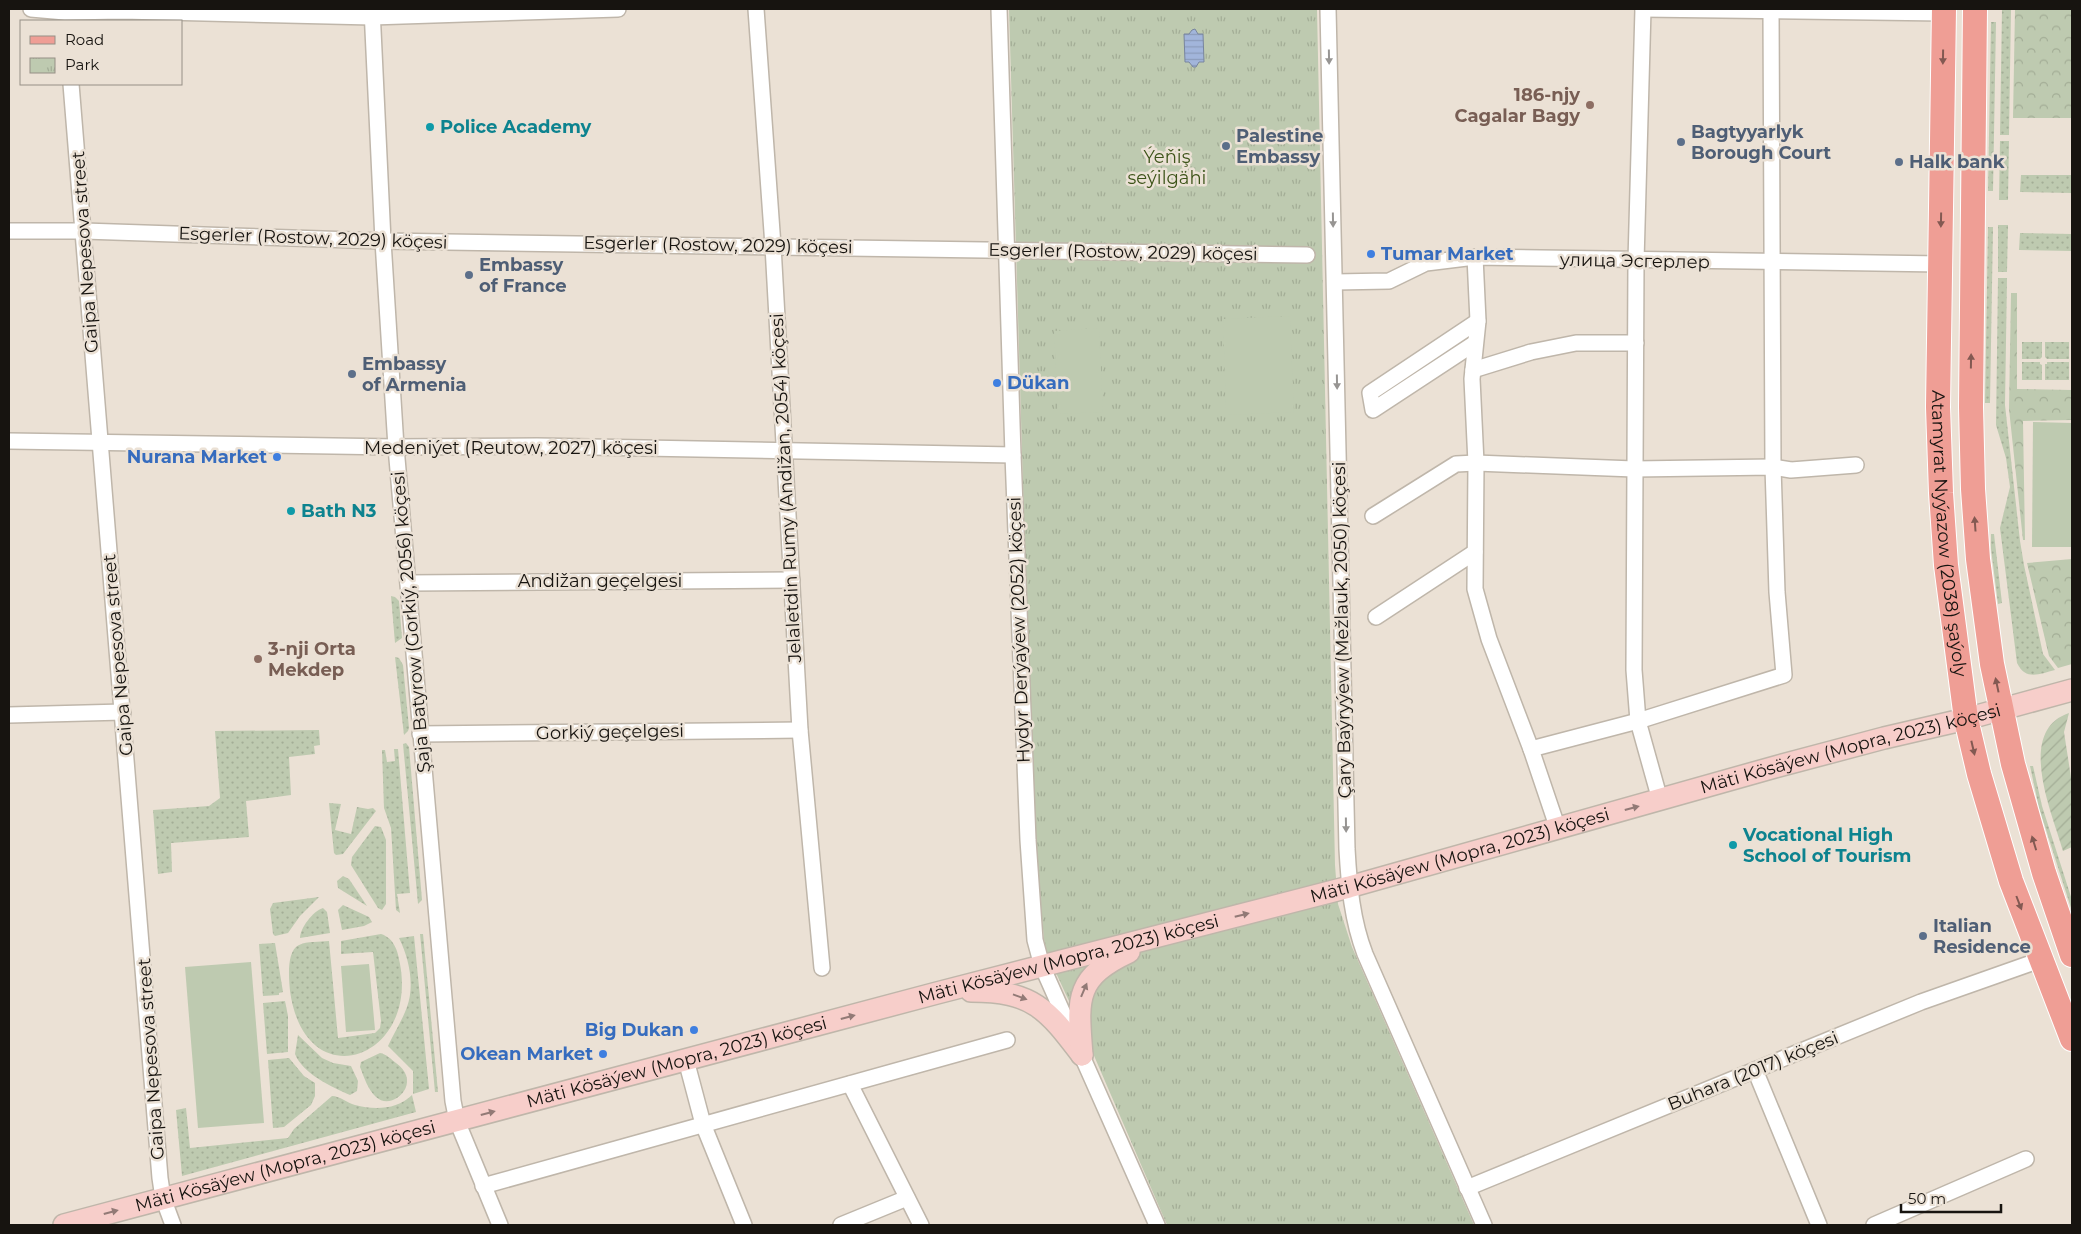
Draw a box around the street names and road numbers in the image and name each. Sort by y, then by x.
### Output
street label: Gaipa Nepesova street [67,150,103,354]
street label: Esgerler (Rostow, 2029) köçesi [178,222,448,254]
street label: Esgerler (Rostow, 2029) köçesi [583,232,853,258]
street label: Esgerler (Rostow, 2029) köçesi [988,239,1258,265]
street label: улица Эсгерлер [1559,249,1710,273]
street label: Jelaletdin Rumy (Andižan, 2054) köçesi [766,313,806,664]
street label: Atamyrat Nyýazow (2038) şaýoly [1927,390,1971,678]
street label: Medeniýet (Reutow, 2027) köçesi [364,437,658,459]
street label: Çary Baýryýew (Mežlauk, 2050) köçesi [1328,461,1356,799]
street label: Şaja Batyrow (Gorkiý, 2056) köçesi [387,470,435,774]
street label: Hydyr Derýaýew (2052) köçesi [1003,497,1035,763]
street label: Gaipa Nepesova street [98,553,138,757]
street label: Andižan geçelgesi [518,570,682,592]
street label: Mäti Kösäýew (Mopra, 2023) köçesi [1698,699,2003,799]
street label: Gorkiý geçelgesi [536,720,684,744]
street label: Mäti Kösäýew (Mopra, 2023) köçesi [1308,803,1612,908]
street label: Mäti Kösäýew (Mopra, 2023) köçesi [916,910,1221,1009]
street label: Gaipa Nepesova street [133,957,169,1161]
street label: Mäti Kösäýew (Mopra, 2023) köçesi [524,1012,829,1113]
street label: Buhara (2017) köçesi [1664,1027,1842,1115]
street label: Mäti Kösäýew (Mopra, 2023) köçesi [133,1116,438,1217]

